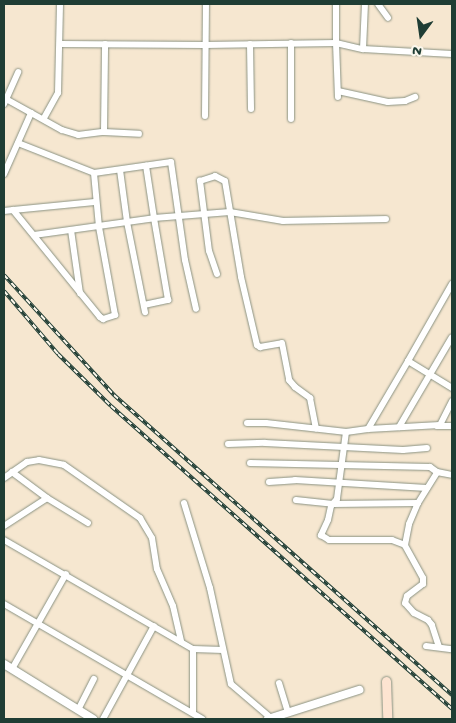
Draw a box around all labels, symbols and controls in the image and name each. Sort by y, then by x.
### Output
north arrow [396,10,446,60]
text: N [411,41,424,59]

